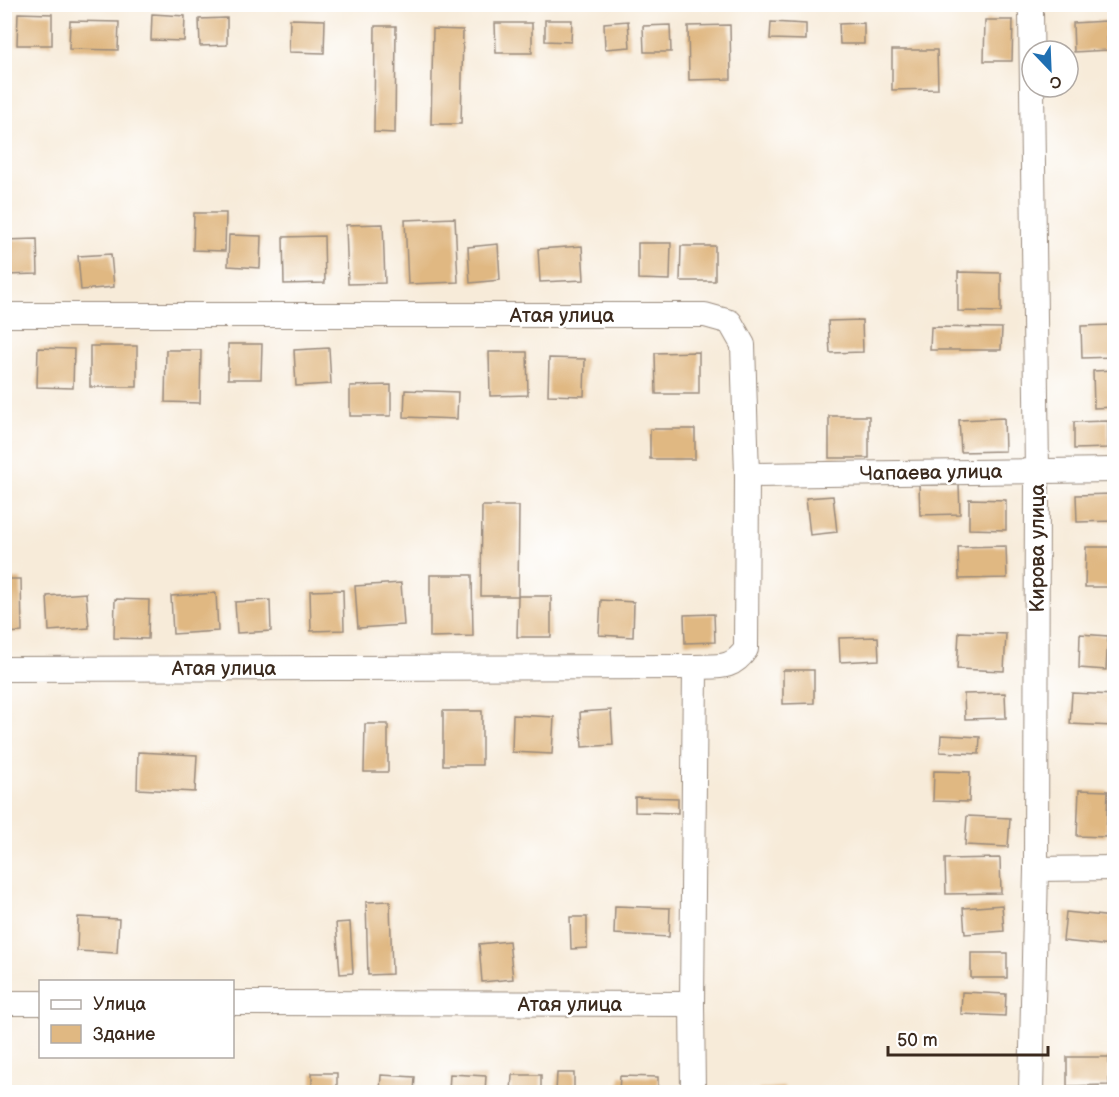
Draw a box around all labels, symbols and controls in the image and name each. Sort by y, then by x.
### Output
north arrow [1020,39,1080,99]
text: С [1046,71,1064,92]
street label: Атая улица [509,304,615,328]
street label: Чапаева улица [859,460,1003,486]
street label: Кирова улица [1026,483,1050,612]
street label: Атая улица [171,657,277,681]
legend [39,980,234,1058]
street label: Атая улица [517,993,623,1017]
text: Улица [93,994,147,1015]
scale bar [888,1019,1048,1057]
text: Здание [93,1024,155,1045]
text: 50 m [897,1030,938,1051]

